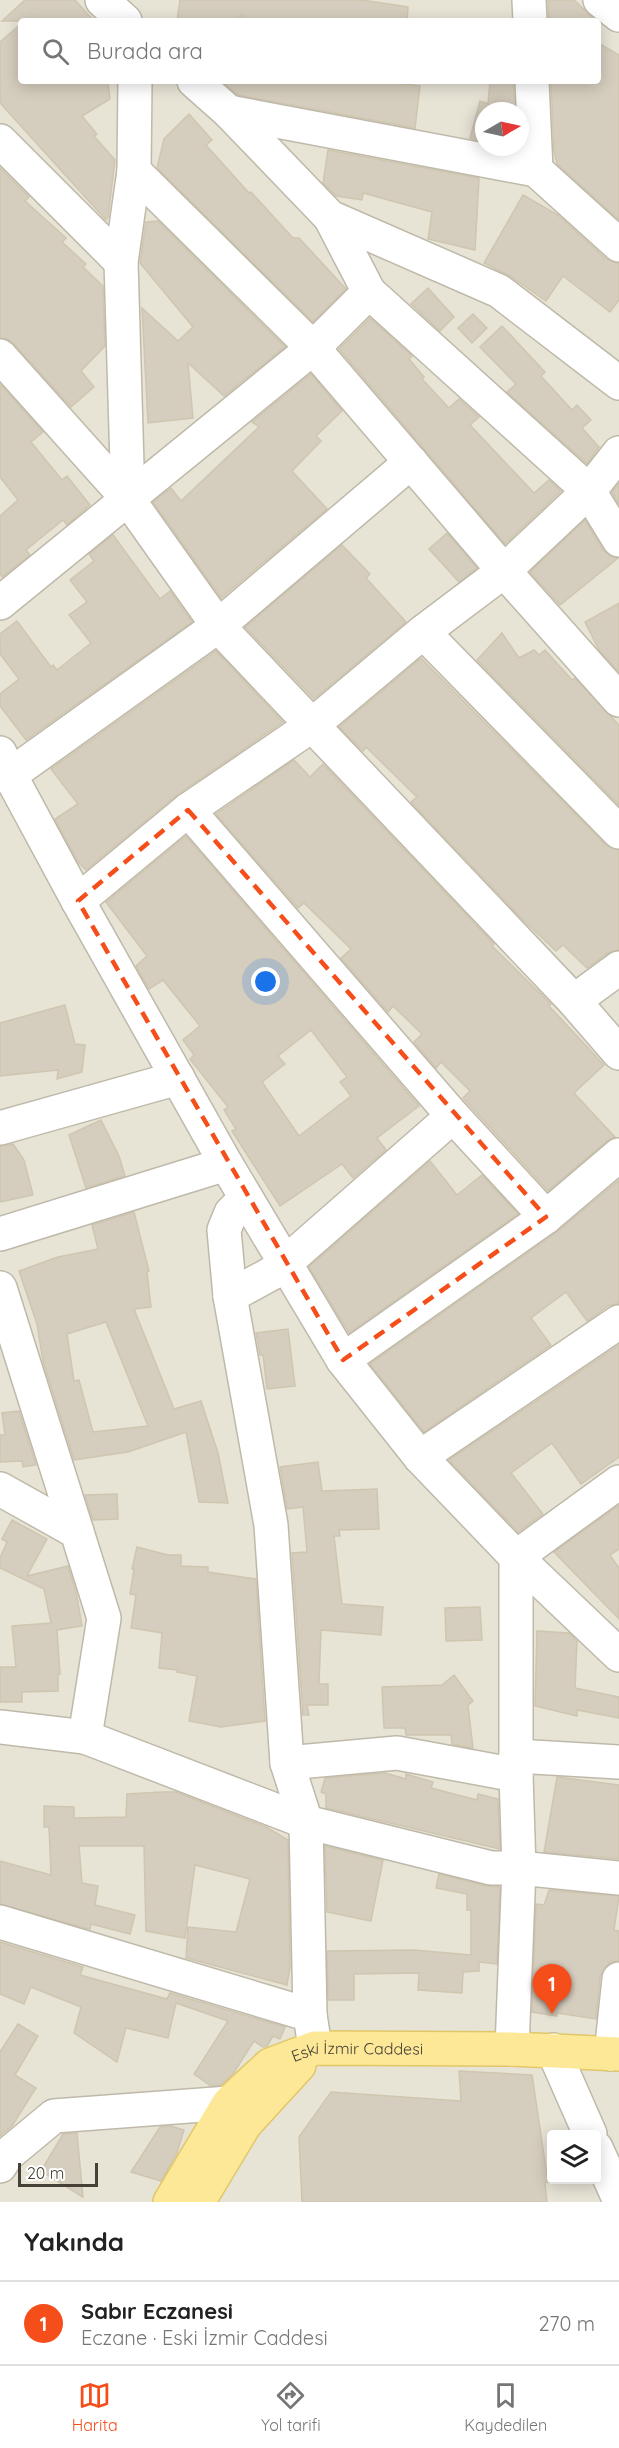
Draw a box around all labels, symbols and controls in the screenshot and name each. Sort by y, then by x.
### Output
search box [18,18,601,84]
icon: search [39,35,72,68]
text: Burada ara [87,37,203,65]
north arrow [475,102,529,156]
your location [251,967,280,996]
pin: 1 [532,1964,572,2014]
street label: Eski İzmir Caddesi [288,2038,423,2066]
map controls [547,2130,601,2184]
button: layers [547,2130,601,2184]
scale bar [18,2160,98,2188]
text: 20 m [27,2163,64,2183]
text: Yakında [24,2225,124,2258]
text: Sabır Eczanesi [81,2297,233,2325]
text: 1 [40,2311,47,2336]
text: 270 m [538,2311,595,2336]
text: Eczane · Eski İzmir Caddesi [81,2325,328,2350]
tab: Harita [72,2379,118,2435]
tab: Yol tarifi [261,2379,321,2435]
tab: Kaydedilen [464,2379,547,2435]

